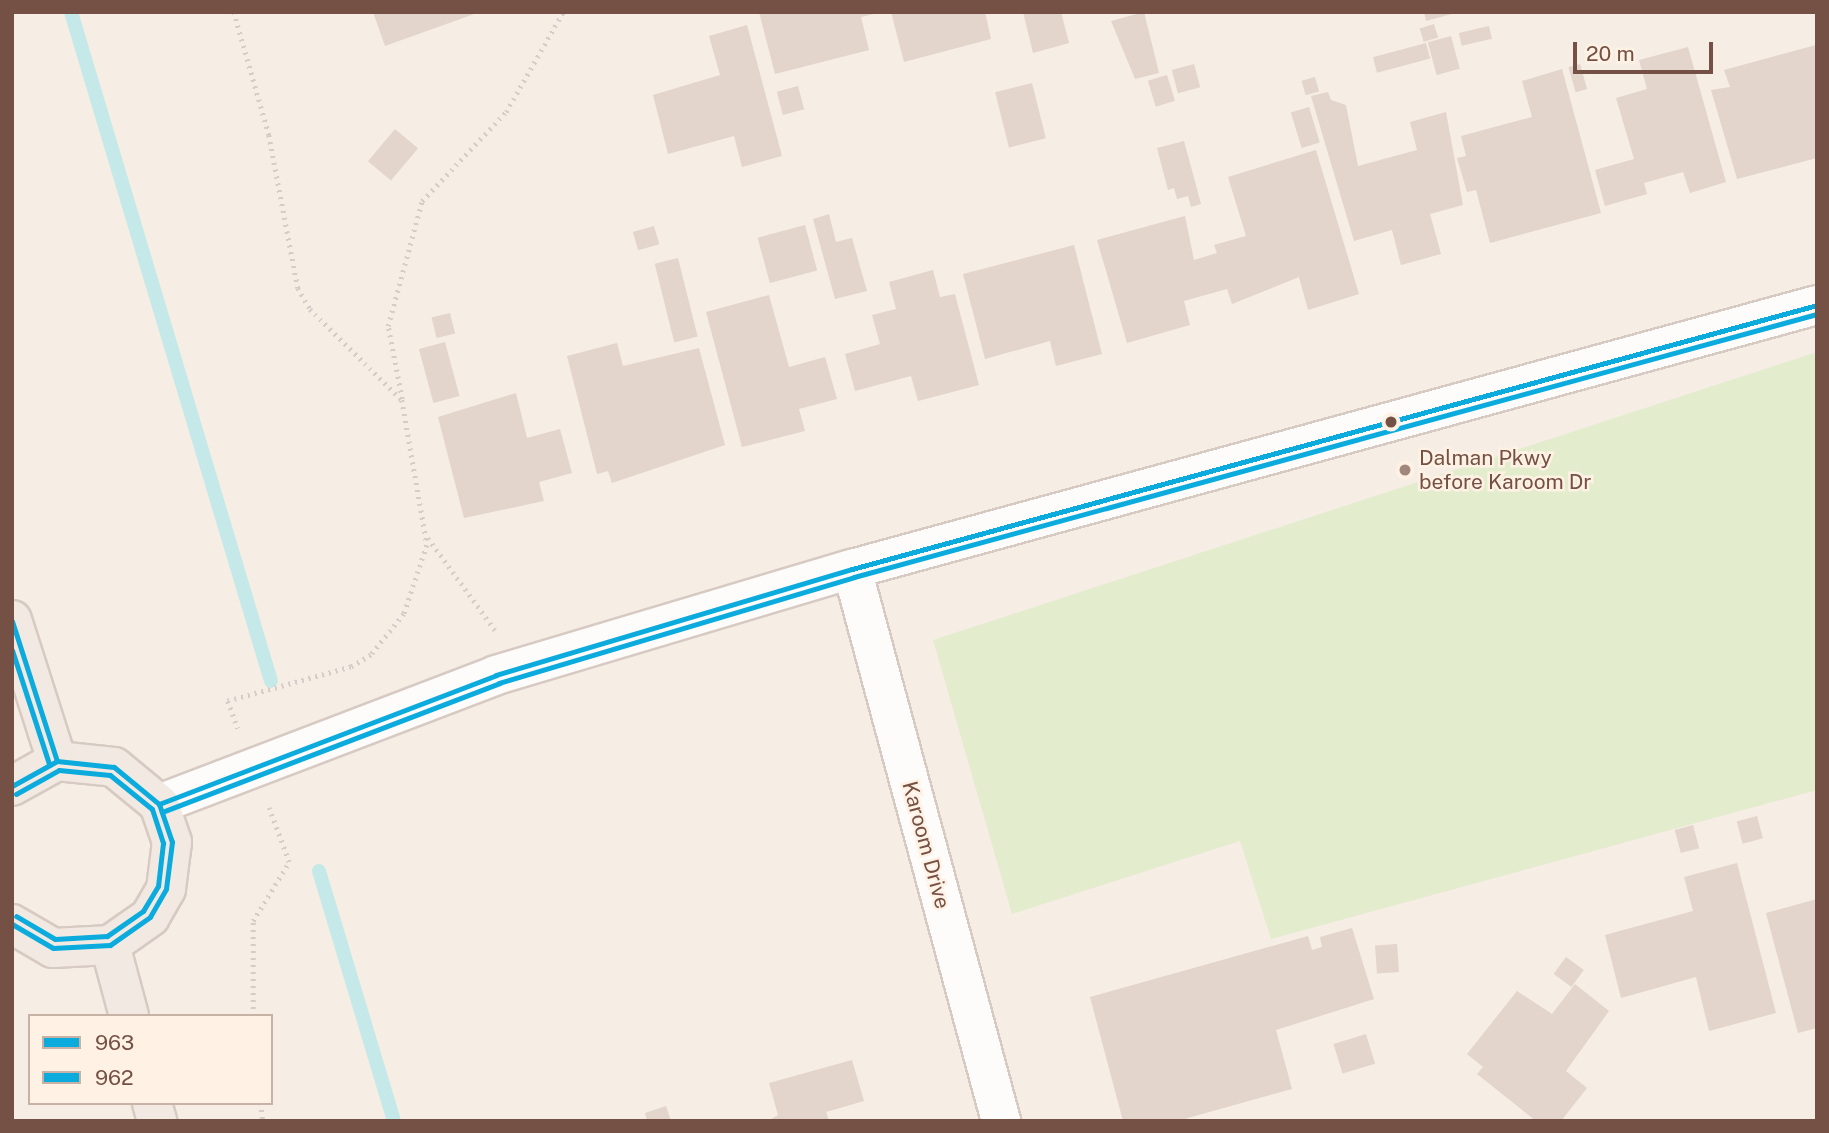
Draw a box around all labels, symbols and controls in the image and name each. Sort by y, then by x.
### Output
scale bar [1577,28,1717,72]
text: 20 m [1586,41,1635,66]
unlabelled marker [1384,415,1398,429]
place label: Dalman Pkwy before Karoom Dr [1419,445,1592,495]
marker: Dalman Pkwy before Karoom Dr [1397,462,1413,478]
street label: Karoom Drive [897,778,955,912]
legend [28,1014,273,1105]
text: 963 [95,1030,134,1055]
text: 962 [95,1065,134,1090]

